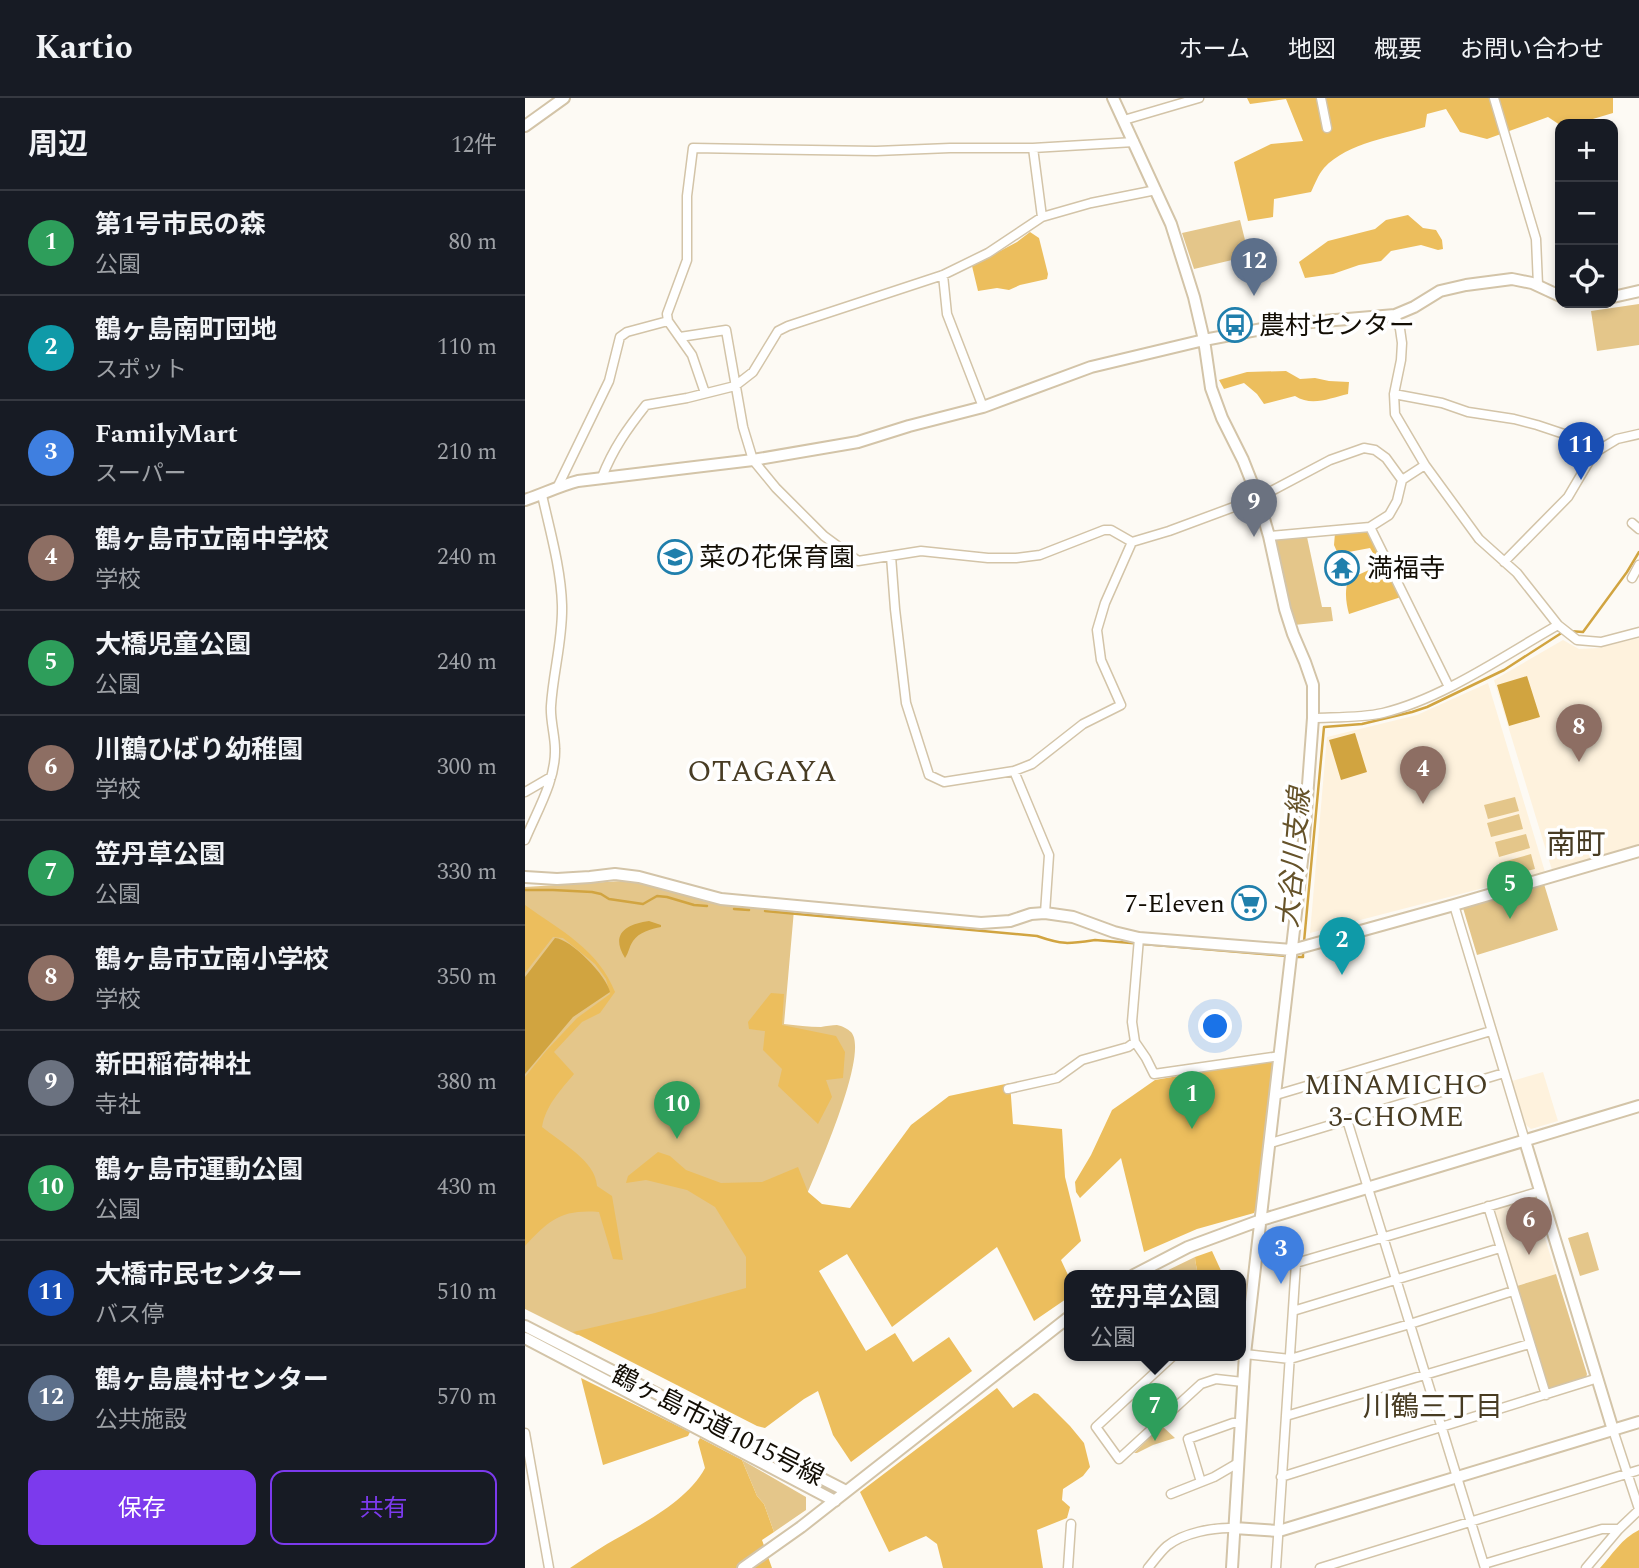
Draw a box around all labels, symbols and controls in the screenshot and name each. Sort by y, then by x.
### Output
text: Kartio [35,23,133,73]
text: ホーム [1179,32,1250,68]
text: 地図 [1288,32,1336,68]
text: 概要 [1374,32,1422,68]
text: お問い合わせ [1460,32,1604,68]
map controls [1555,119,1618,308]
button: + [1555,119,1618,182]
text: 周辺 [28,122,88,168]
text: 12件 [451,128,497,163]
button: − [1555,182,1618,245]
text: 第1号市民の森 [95,205,266,245]
text: 1 [45,225,57,260]
text: 80 m [448,225,497,260]
pin: 12 [1231,238,1277,296]
button: locate [1555,245,1618,308]
text: 公園 [95,248,141,283]
bus stop icon: 農村センター [1216,306,1254,344]
place label: 農村センター [1259,306,1415,346]
text: 鶴ヶ島南町団地 [95,310,277,350]
text: 2 [45,330,57,365]
text: 110 m [437,330,497,365]
text: スポット [95,353,187,388]
text: FamilyMart [95,414,238,454]
pin: 11 [1558,422,1604,480]
text: 3 [45,435,57,470]
text: 210 m [437,435,497,470]
text: スーパー [95,457,187,492]
pin: 9 [1231,479,1277,537]
text: 鶴ヶ島市立南中学校 [95,520,329,560]
school or university icon: 菜の花保育園 [656,538,694,576]
place label: 菜の花保育園 [699,538,855,578]
text: 4 [45,540,57,575]
text: 240 m [437,540,497,575]
temple icon: 満福寺 [1323,549,1361,587]
place label: 満福寺 [1367,549,1445,589]
text: 学校 [95,563,141,598]
text: 大橋児童公園 [95,625,251,665]
text: 5 [45,645,57,680]
text: 240 m [437,645,497,680]
text: 公園 [95,668,141,703]
pin: 8 [1556,704,1602,762]
text: 川鶴ひばり幼稚園 [95,730,303,770]
pin: 4 [1400,746,1446,804]
district label: OTAGAYA [687,749,837,795]
text: 6 [45,750,57,785]
text: 300 m [437,750,497,785]
text: 学校 [95,773,141,808]
water label: 大谷川支線 [1267,784,1322,930]
district label: 南町 [1546,822,1606,868]
text: 笠丹草公園 [95,835,225,875]
text: 7 [45,855,57,890]
text: 330 m [437,855,497,890]
pin: 5 [1487,861,1533,919]
text: 公園 [95,878,141,913]
place label: 7-Eleven [1125,884,1225,924]
supermarket icon: 7-Eleven [1230,884,1268,922]
pin: 2 [1319,917,1365,975]
text: 鶴ヶ島市立南小学校 [95,940,329,980]
text: 8 [45,960,57,995]
text: 350 m [437,960,497,995]
text: 学校 [95,983,141,1018]
your location [1198,1009,1232,1043]
text: 新田稲荷神社 [95,1045,251,1085]
district label: MINAMICHO 3-CHOME [1304,1064,1488,1139]
text: 9 [45,1065,57,1100]
text: 380 m [437,1065,497,1100]
pin: 1 [1169,1071,1215,1129]
pin: 10 [654,1081,700,1139]
text: 寺社 [95,1088,141,1123]
text: 鶴ヶ島市運動公園 [95,1150,303,1190]
text: 10 [38,1170,64,1205]
text: 430 m [437,1170,497,1205]
text: 公園 [95,1193,141,1228]
pin: 6 [1506,1197,1552,1255]
pin: 3 [1258,1226,1304,1284]
text: 大橋市民センター [95,1255,303,1295]
popup [1064,1270,1246,1361]
text: 11 [38,1275,64,1310]
text: 510 m [437,1275,497,1310]
text: 笠丹草公園 [1090,1278,1220,1318]
text: バス停 [95,1298,164,1333]
text: 公園 [1090,1321,1136,1356]
street label: 鶴ヶ島市道1015号線 [604,1355,831,1497]
text: 鶴ヶ島農村センター [95,1360,329,1400]
text: 12 [38,1380,64,1415]
text: 570 m [437,1380,497,1415]
pin: 7 [1132,1383,1178,1441]
district label: 川鶴三丁目 [1363,1386,1503,1429]
text: 公共施設 [95,1403,187,1438]
button: 保存 [28,1470,256,1545]
button: 共有 [270,1470,497,1545]

